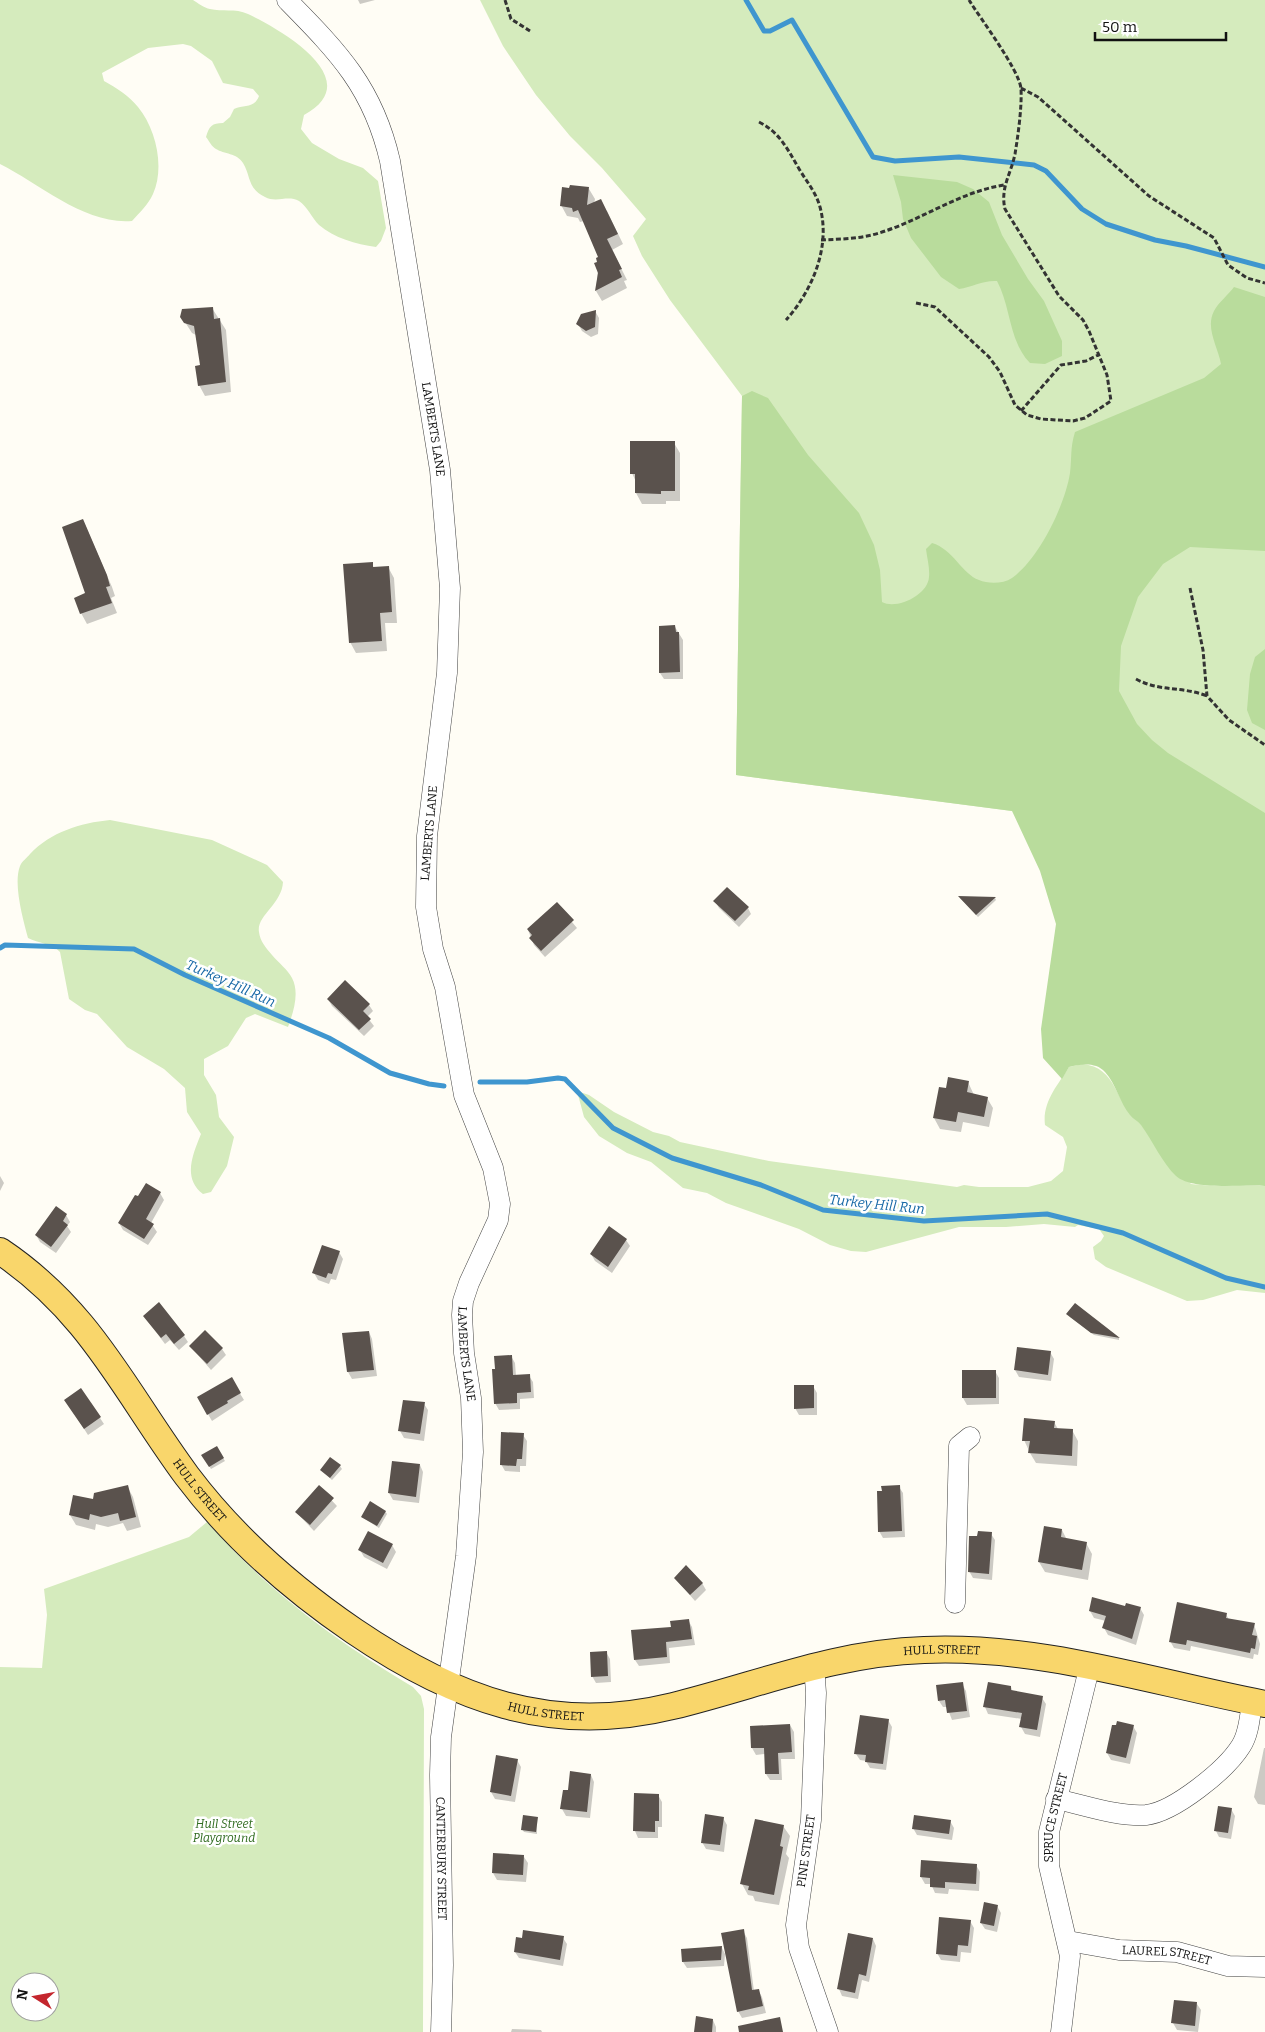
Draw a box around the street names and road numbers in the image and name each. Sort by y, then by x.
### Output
street label: LAMBERTS LANE [419,381,448,477]
street label: LAMBERTS LANE [418,785,440,881]
street label: LAMBERTS LANE [455,1306,478,1403]
street label: HULL STREET [170,1456,229,1525]
street label: HULL STREET [903,1643,981,1658]
street label: HULL STREET [506,1699,584,1723]
street label: SPRUCE STREET [1042,1771,1070,1863]
street label: CANTERBURY STREET [433,1797,449,1921]
street label: PINE STREET [794,1814,818,1888]
street label: LAUREL STREET [1122,1943,1213,1968]

